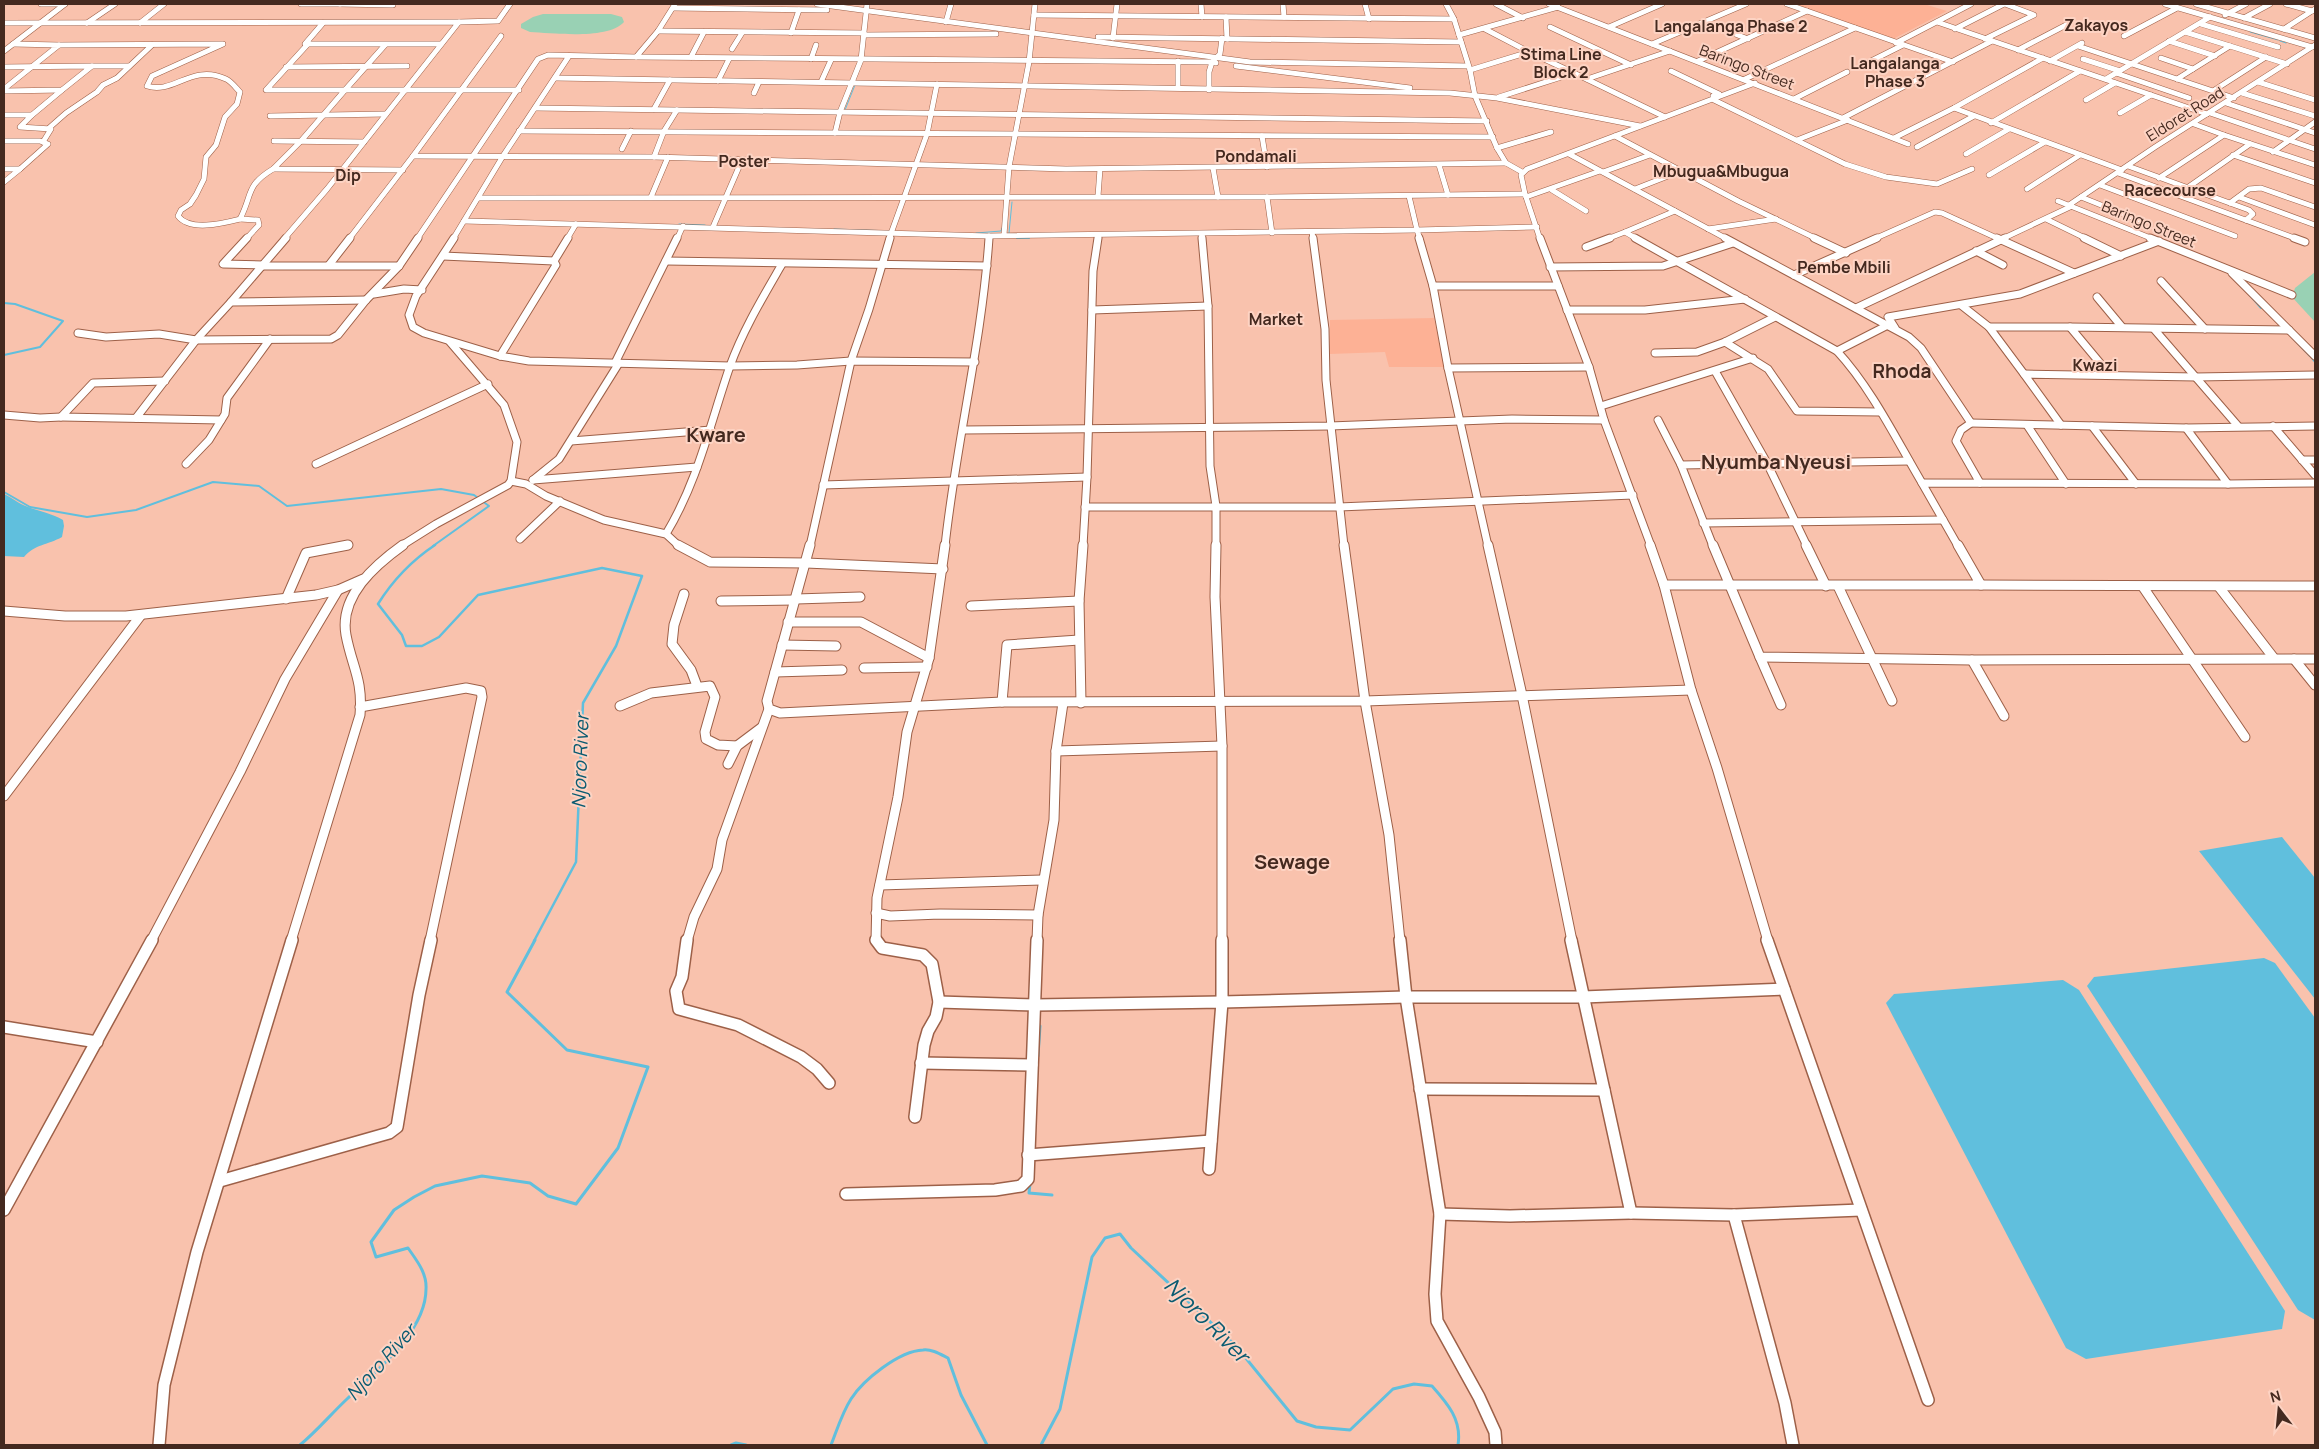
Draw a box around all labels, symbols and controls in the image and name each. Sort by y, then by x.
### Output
district label: Zakayos [2064,14,2128,36]
district label: Langalanga Phase 2 [1654,15,1808,37]
street label: Baringo Street [1696,39,1798,95]
district label: Stima Line Block 2 [1520,43,1602,83]
district label: Langalanga Phase 3 [1850,52,1940,92]
street label: Eldoret Road [2142,82,2228,146]
district label: Pondamali [1215,145,1297,167]
district label: Poster [719,150,769,172]
district label: Mbugua&Mbugua [1653,160,1789,182]
district label: Dip [335,164,361,186]
district label: Racecourse [2124,179,2216,201]
street label: Baringo Street [2099,196,2199,252]
district label: Pembe Mbili [1797,256,1891,278]
district label: Market [1249,308,1303,330]
district label: Kwazi [2073,354,2117,376]
district label: Rhoda [1873,358,1931,384]
district label: Kware [686,421,746,448]
district label: Nyumba Nyeusi [1701,448,1851,475]
water label: Njoro River [565,711,595,809]
district label: Sewage [1254,848,1330,875]
water label: Njoro River [1158,1271,1258,1371]
water label: Njoro River [340,1317,424,1406]
north arrow [2254,1384,2304,1434]
text: N [2268,1386,2283,1407]

